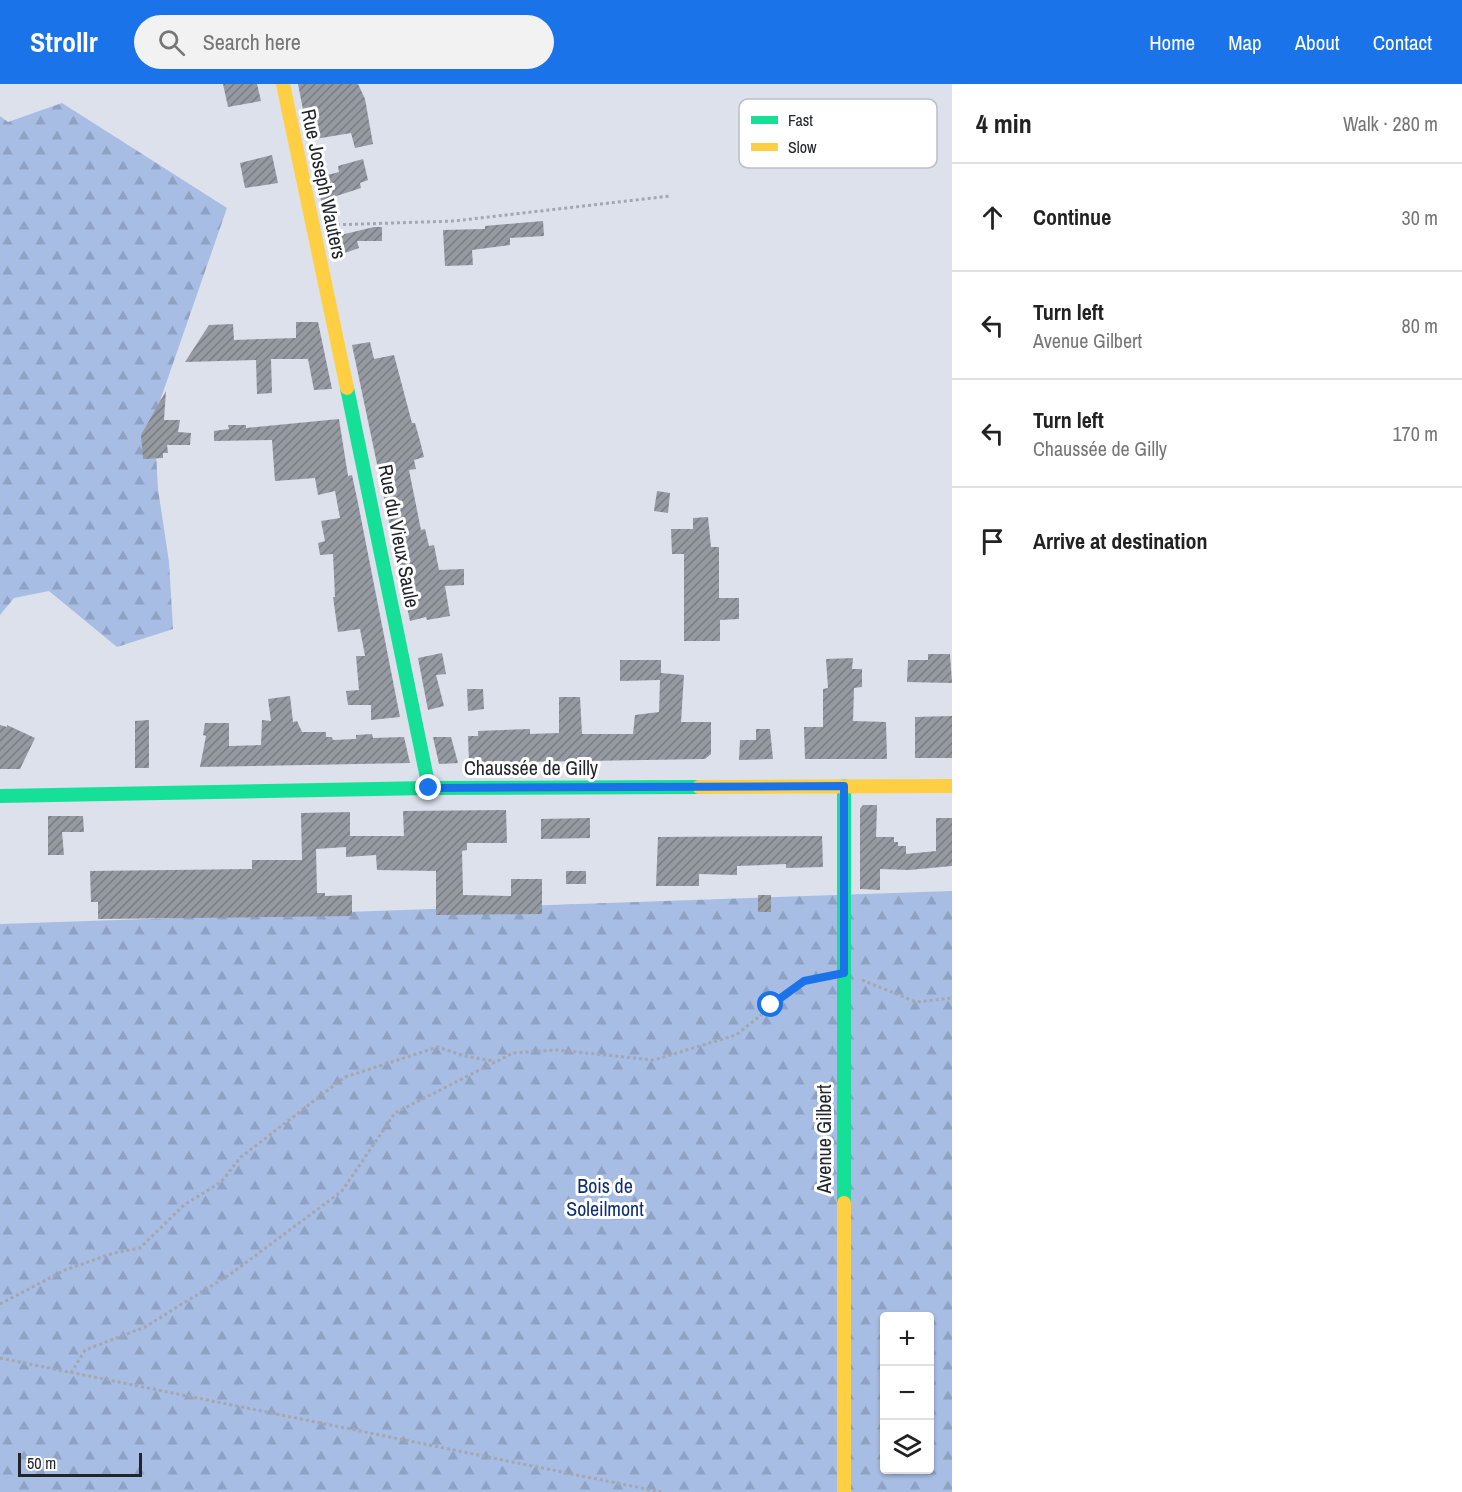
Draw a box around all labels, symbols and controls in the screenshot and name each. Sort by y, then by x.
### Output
search box [134,15,554,69]
text: Strollr [30,23,98,61]
icon: search [155,26,188,59]
text: Search here [203,27,301,57]
text: Home [1149,28,1195,57]
text: Map [1228,28,1262,57]
text: About [1295,28,1340,57]
text: Contact [1373,28,1432,57]
legend [739,99,937,168]
street label: Rue Joseph Wauters [295,106,354,261]
text: 4 min [976,106,1032,141]
text: Fast [788,109,813,131]
text: Walk · 280 m [1343,110,1438,137]
text: Slow [788,136,817,158]
icon: ahead [976,201,1009,234]
text: Continue [1033,202,1111,232]
text: 30 m [1402,204,1438,231]
text: Turn left [1033,297,1104,327]
icon: left [976,309,1009,342]
text: 80 m [1402,312,1438,339]
text: Avenue Gilbert [1033,327,1142,354]
text: Turn left [1033,405,1104,435]
icon: left [976,417,1009,450]
text: 170 m [1392,420,1438,447]
text: Chaussée de Gilly [1033,435,1167,462]
street label: Rue du Vieux Saule [372,462,427,610]
icon: arrive [976,525,1009,558]
text: Arrive at destination [1033,526,1207,556]
street label: Chaussée de Gilly [464,754,599,781]
route end [415,774,441,800]
route start [757,991,783,1017]
street label: Avenue Gilbert [810,1084,837,1195]
park label: Bois de Soleilmont [566,1172,644,1222]
map controls [880,1312,934,1474]
button: + [880,1312,934,1366]
button: − [880,1366,934,1420]
button: layers [880,1420,934,1474]
scale bar [18,1450,142,1478]
text: 50 m [27,1452,56,1474]

